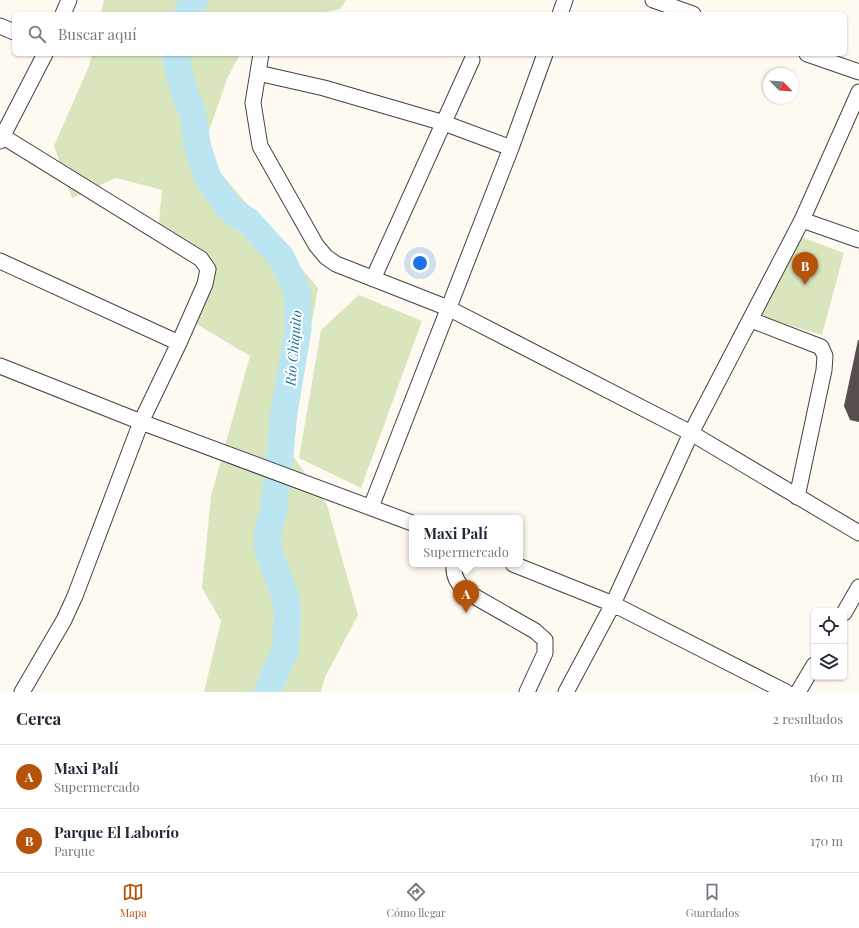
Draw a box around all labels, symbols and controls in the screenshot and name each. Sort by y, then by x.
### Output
search box [12,12,847,56]
icon: search [26,23,48,45]
text: Buscar aquí [58,24,137,44]
north arrow [763,68,799,104]
pin: B [792,252,818,285]
your location [410,253,430,273]
water label: Río Chiquito [280,309,306,388]
popup [409,515,523,567]
text: Maxi Palí [423,523,488,543]
text: Supermercado [423,543,509,560]
pin: A [453,580,479,613]
map controls [811,608,847,680]
button: locate [811,608,847,644]
button: layers [811,644,847,680]
text: Cerca [16,707,61,729]
text: 2 resultados [773,710,843,727]
text: Maxi Palí [54,758,118,778]
text: A [25,768,33,785]
text: 160 m [809,768,843,785]
text: Supermercado [54,778,140,795]
text: Parque El Laborío [54,822,179,842]
text: B [25,832,33,849]
text: 170 m [810,832,843,849]
text: Parque [54,842,95,859]
tab: Mapa [120,881,147,920]
tab: Cómo llegar [386,881,446,920]
tab: Guardados [686,881,739,920]

